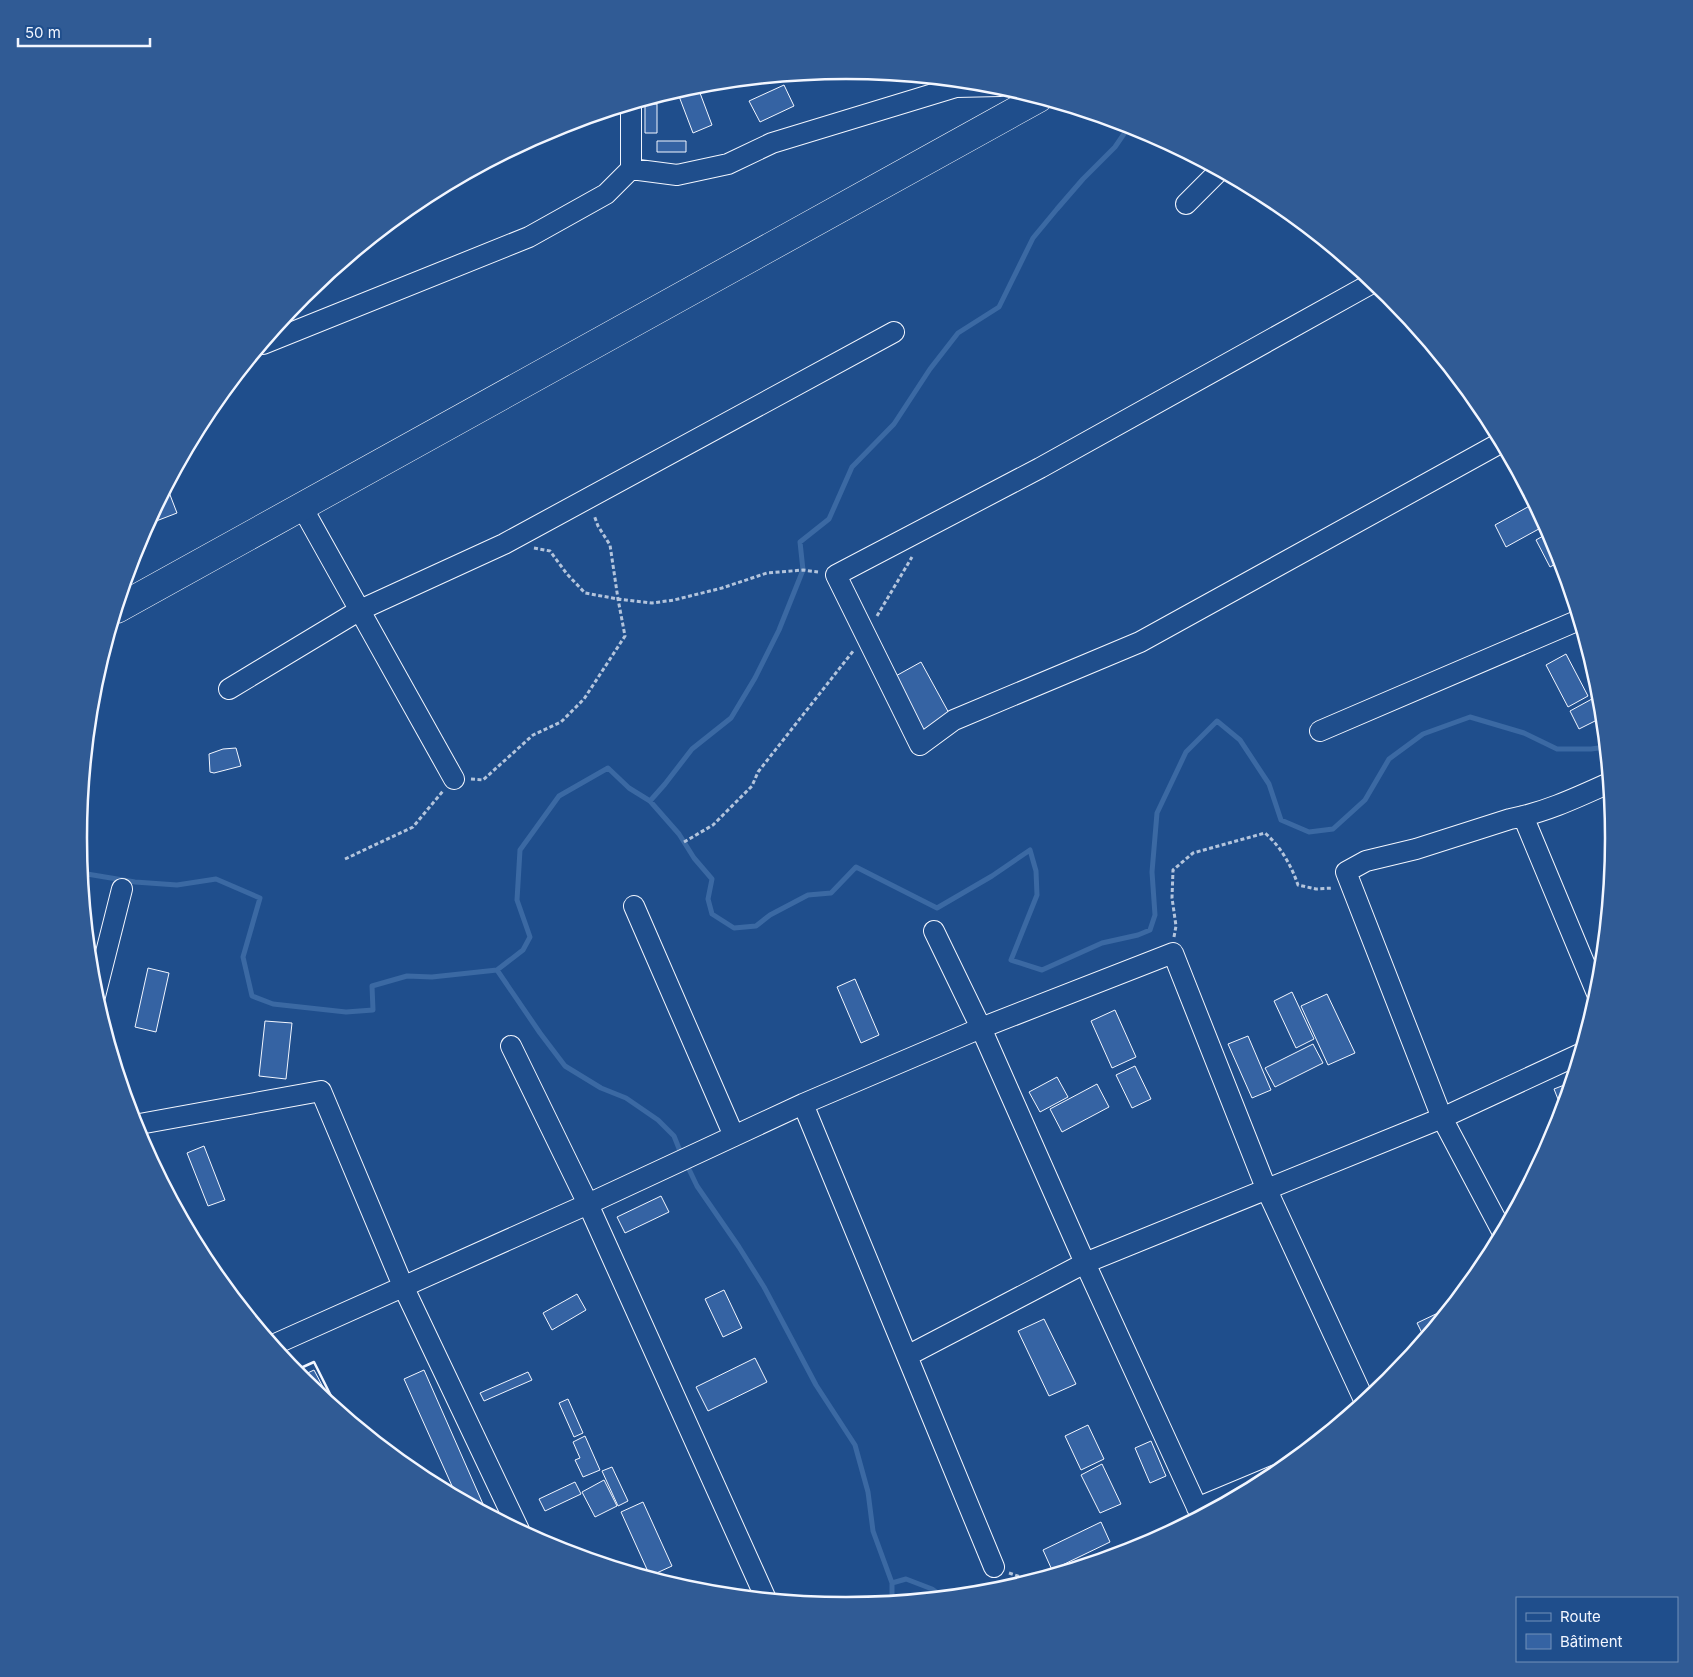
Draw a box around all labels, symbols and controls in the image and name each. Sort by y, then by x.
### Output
scale bar [18,15,150,47]
text: 50 m [25,23,61,42]
legend [1516,1597,1678,1662]
text: Route [1560,1607,1601,1626]
text: Bâtiment [1560,1632,1623,1651]

